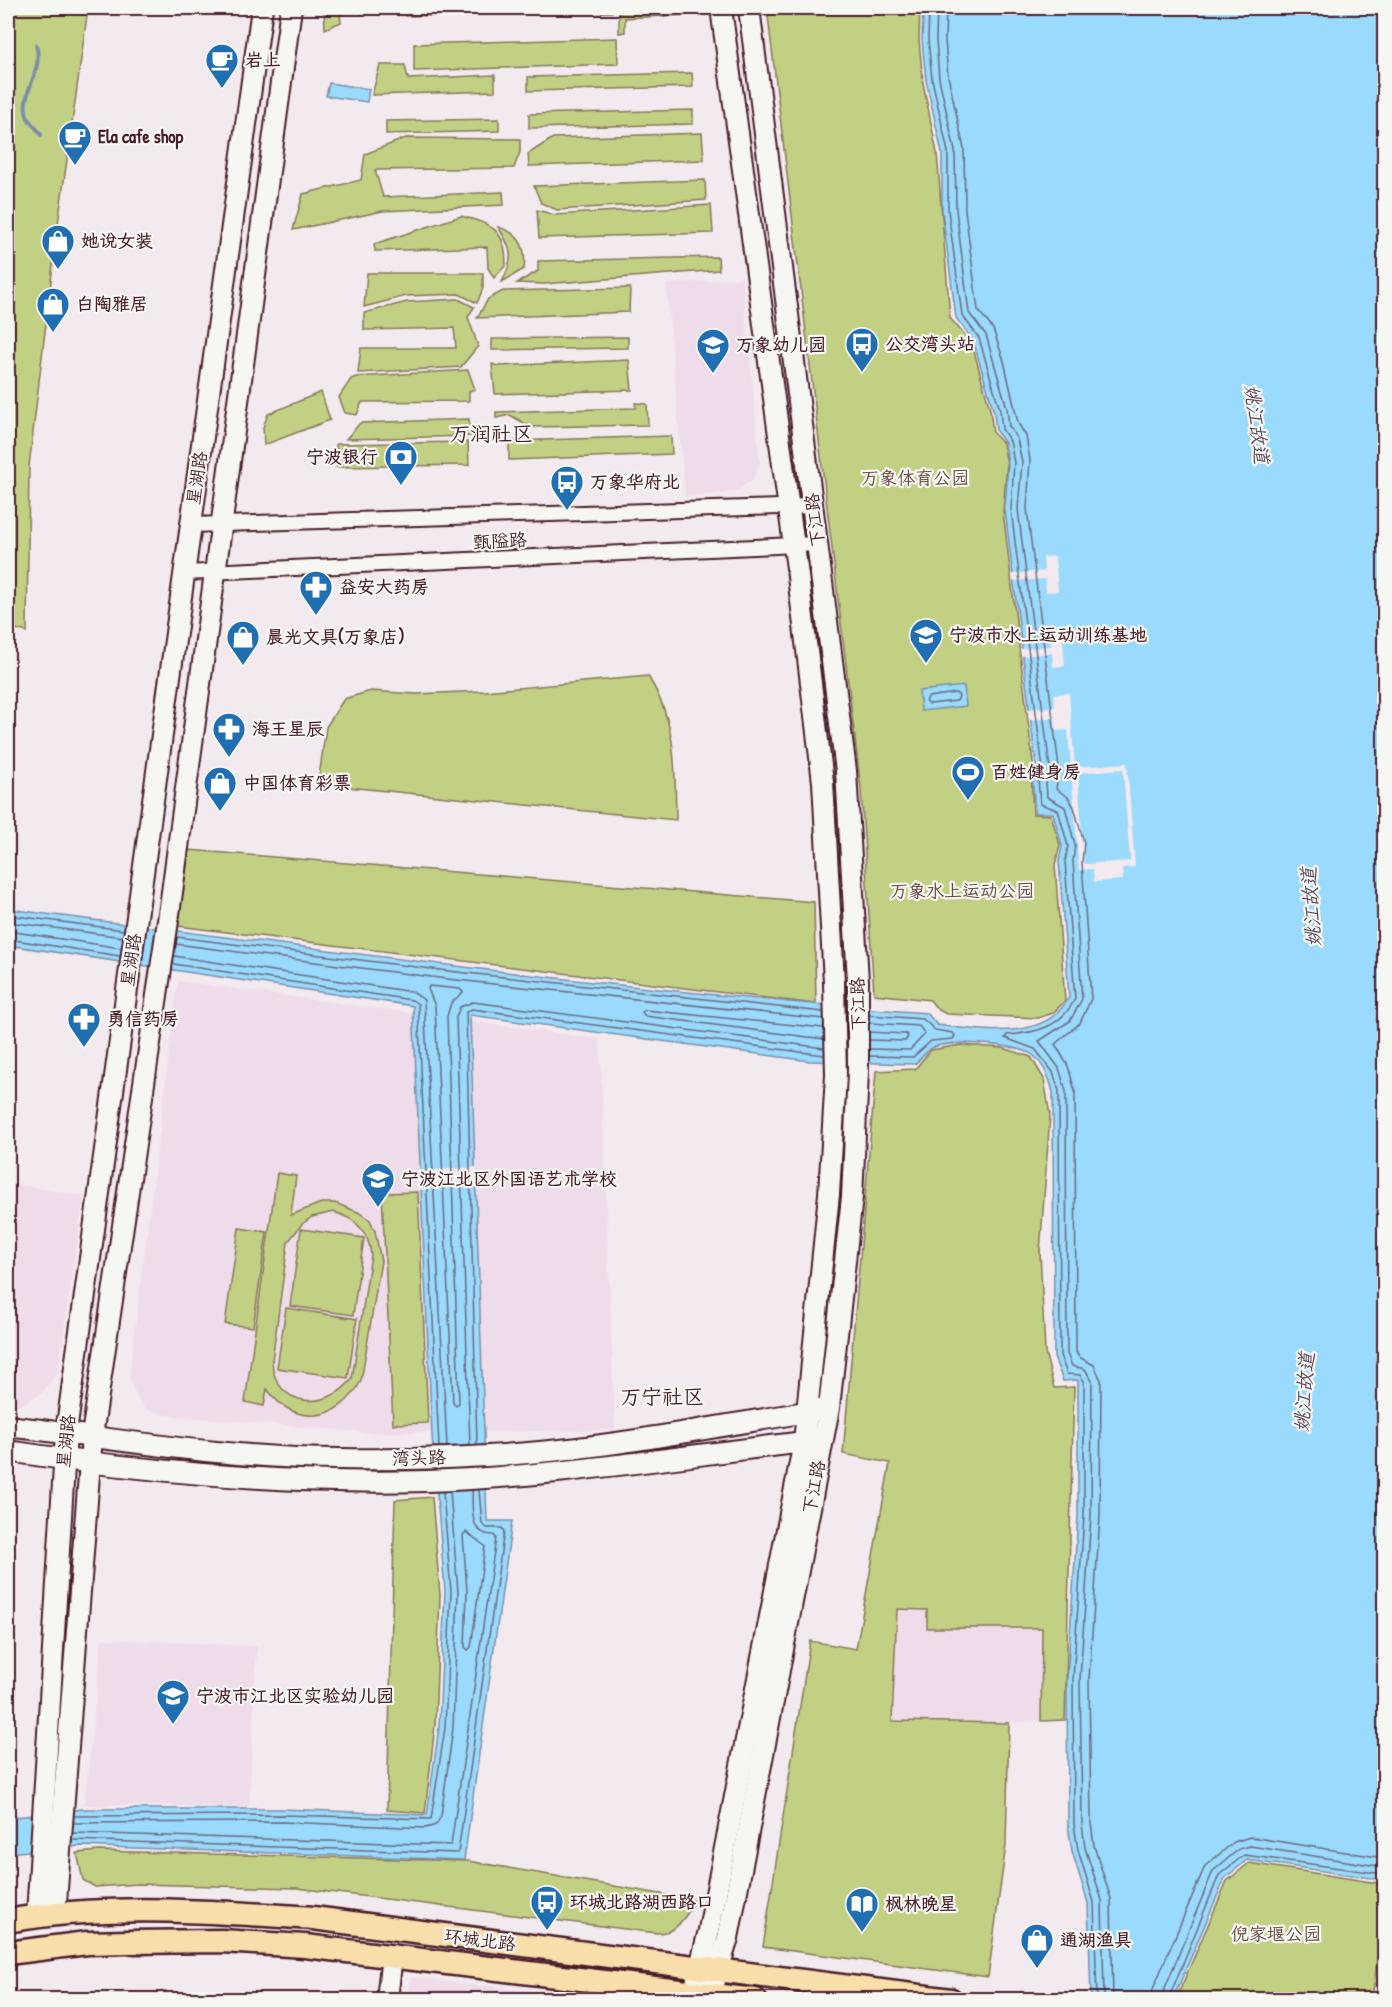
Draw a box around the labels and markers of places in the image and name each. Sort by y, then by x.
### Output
cafe icon: 岩上 [204,42,240,89]
place label: 岩上 [245,47,281,72]
cafe icon: Ela cafe shop [57,119,93,166]
place label: Ela cafe shop [98,124,183,150]
shop icon: 她说女装 [40,223,76,270]
place label: 她说女装 [81,228,153,253]
shop icon: 白陶雅居 [35,286,71,333]
place label: 白陶雅居 [76,291,148,316]
bus stop icon: 公交湾头站 [844,326,880,373]
school or university icon: 万象幼儿园 [695,327,731,374]
place label: 公交湾头站 [885,331,975,356]
place label: 万象幼儿园 [736,332,826,357]
bank icon: 宁波银行 [383,439,419,486]
place label: 宁波银行 [306,444,378,469]
bus stop icon: 万象华府北 [549,464,585,511]
place label: 万象华府北 [590,469,680,494]
pharmacy icon: 益安大药房 [298,569,334,616]
place label: 益安大药房 [339,574,429,599]
school or university icon: 宁波市水上运动训练基地 [908,617,944,664]
shop icon: 晨光文具(万象店) [225,619,261,666]
place label: 宁波市水上运动训练基地 [949,622,1147,647]
place label: 晨光文具(万象店) [266,624,405,649]
pharmacy icon: 海王星辰 [211,711,247,758]
place label: 海王星辰 [252,716,325,741]
sports icon: 百姓健身房 [950,754,986,801]
place label: 百姓健身房 [991,759,1081,784]
shop icon: 中国体育彩票 [202,765,238,812]
place label: 中国体育彩票 [243,770,351,795]
pharmacy icon: 勇信药房 [66,1001,102,1048]
place label: 勇信药房 [107,1006,179,1031]
school or university icon: 宁波江北区外国语艺术学校 [360,1161,396,1208]
place label: 宁波江北区外国语艺术学校 [401,1166,617,1191]
school or university icon: 宁波市江北区实验幼儿园 [155,1678,191,1725]
place label: 宁波市江北区实验幼儿园 [196,1683,394,1708]
bus stop icon: 环城北路湖西路口 [529,1884,565,1931]
library icon: 枫林晚星 [844,1886,880,1933]
place label: 环城北路湖西路口 [570,1889,714,1914]
place label: 枫林晚星 [885,1891,957,1916]
shop icon: 通湖渔具 [1019,1922,1055,1969]
place label: 通湖渔具 [1060,1927,1132,1952]

